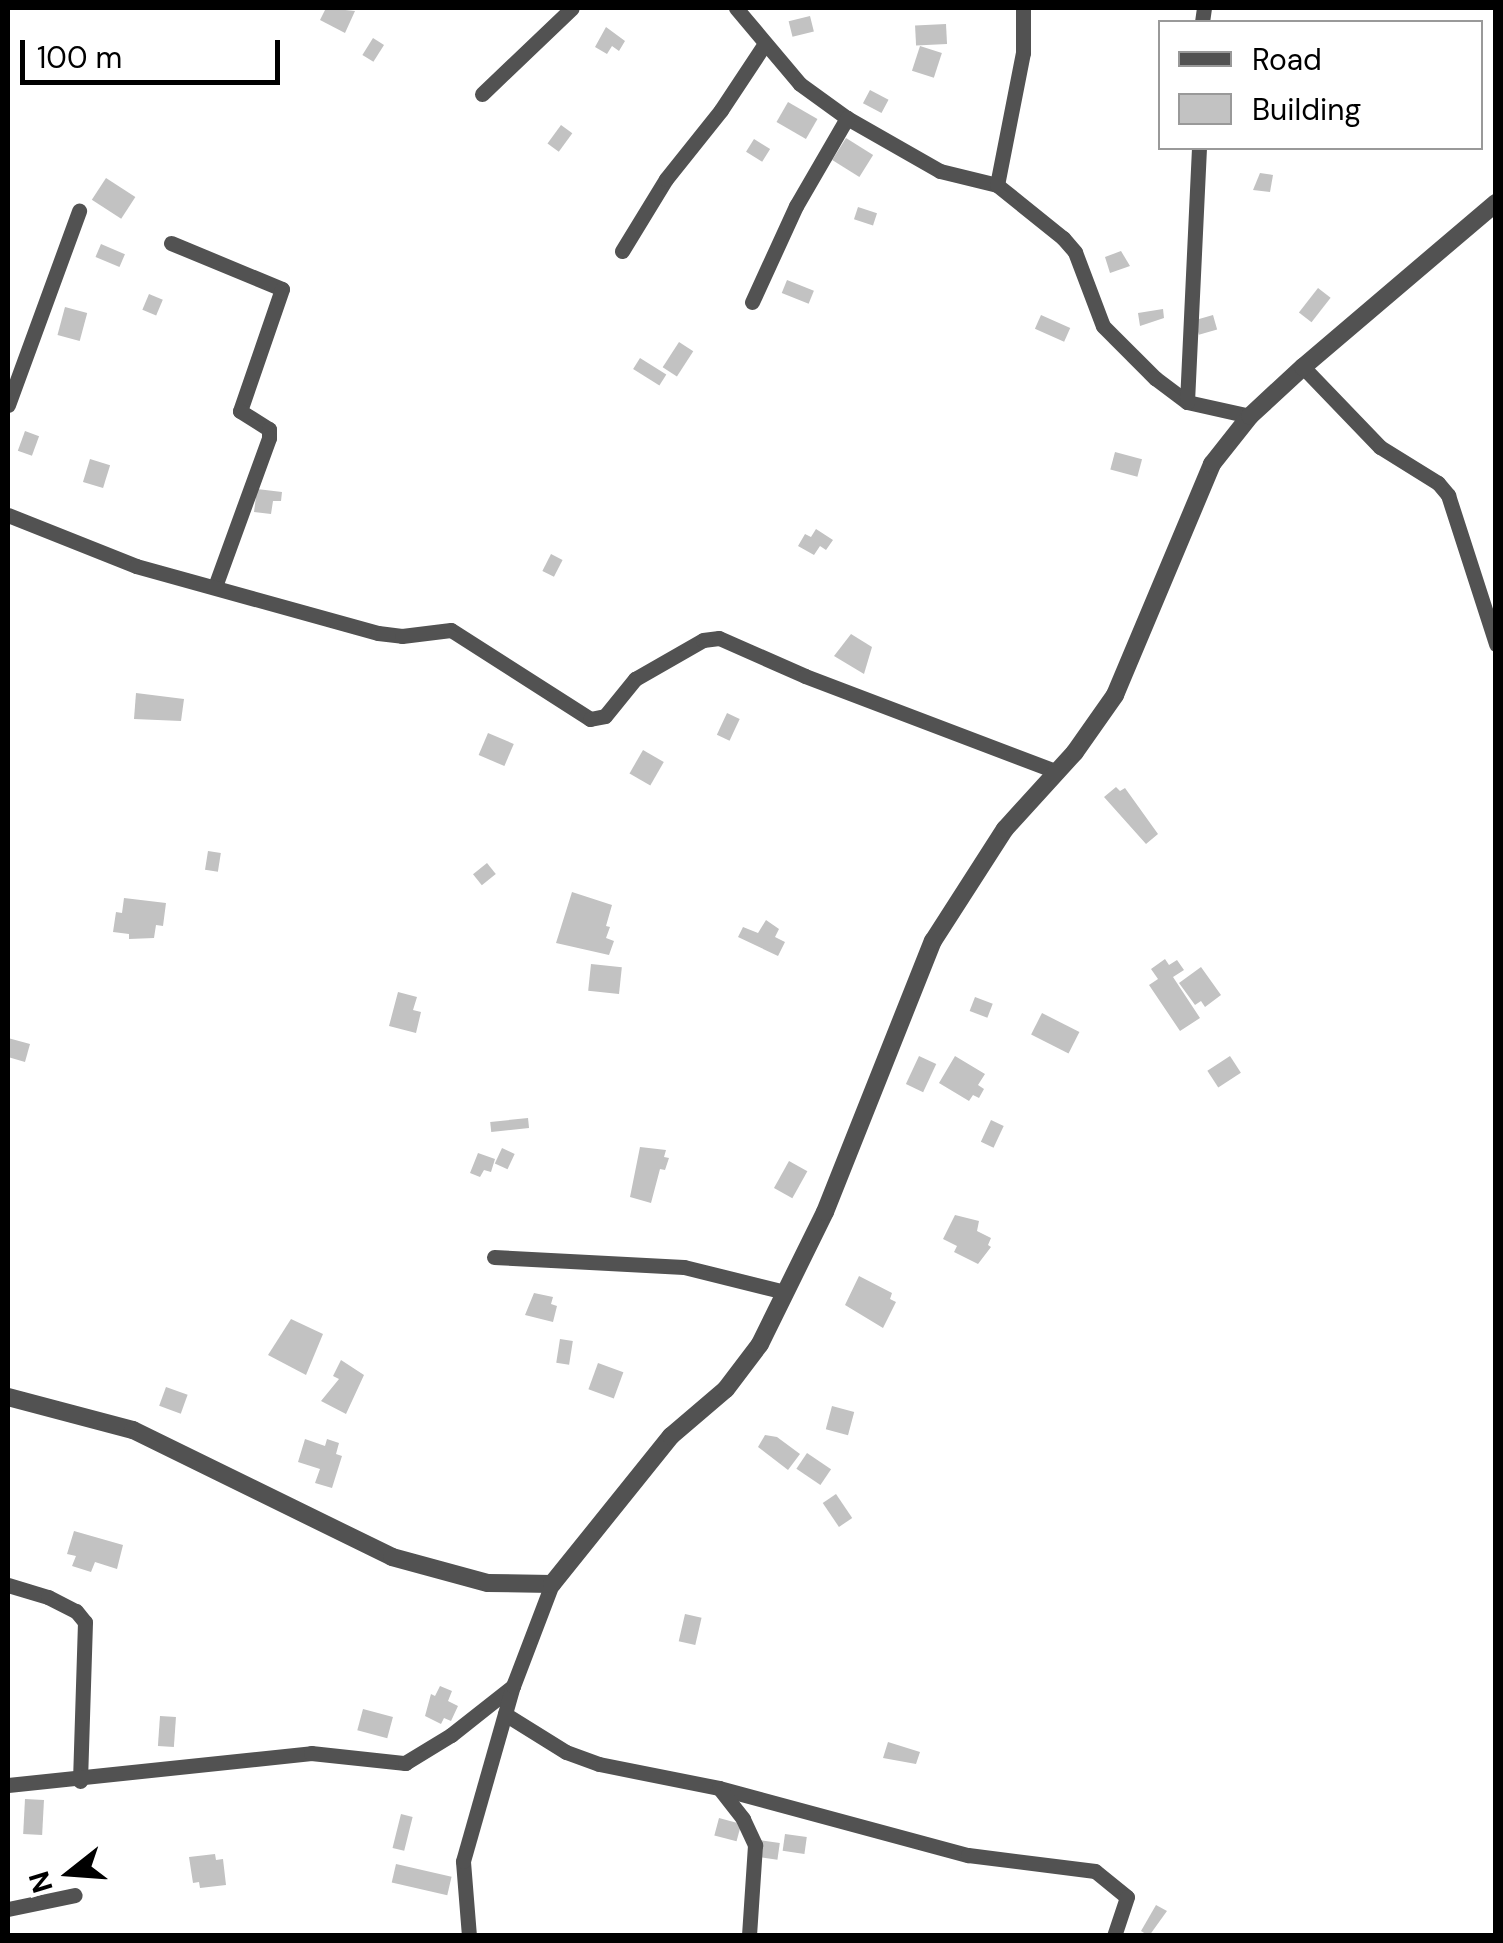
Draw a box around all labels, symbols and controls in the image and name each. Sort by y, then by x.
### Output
scale bar [25,20,285,82]
legend [1158,20,1483,150]
text: 100 m [37,38,122,77]
text: Road [1252,40,1322,79]
text: Building [1252,90,1361,129]
north arrow [20,1823,120,1923]
text: N [20,1867,62,1897]

